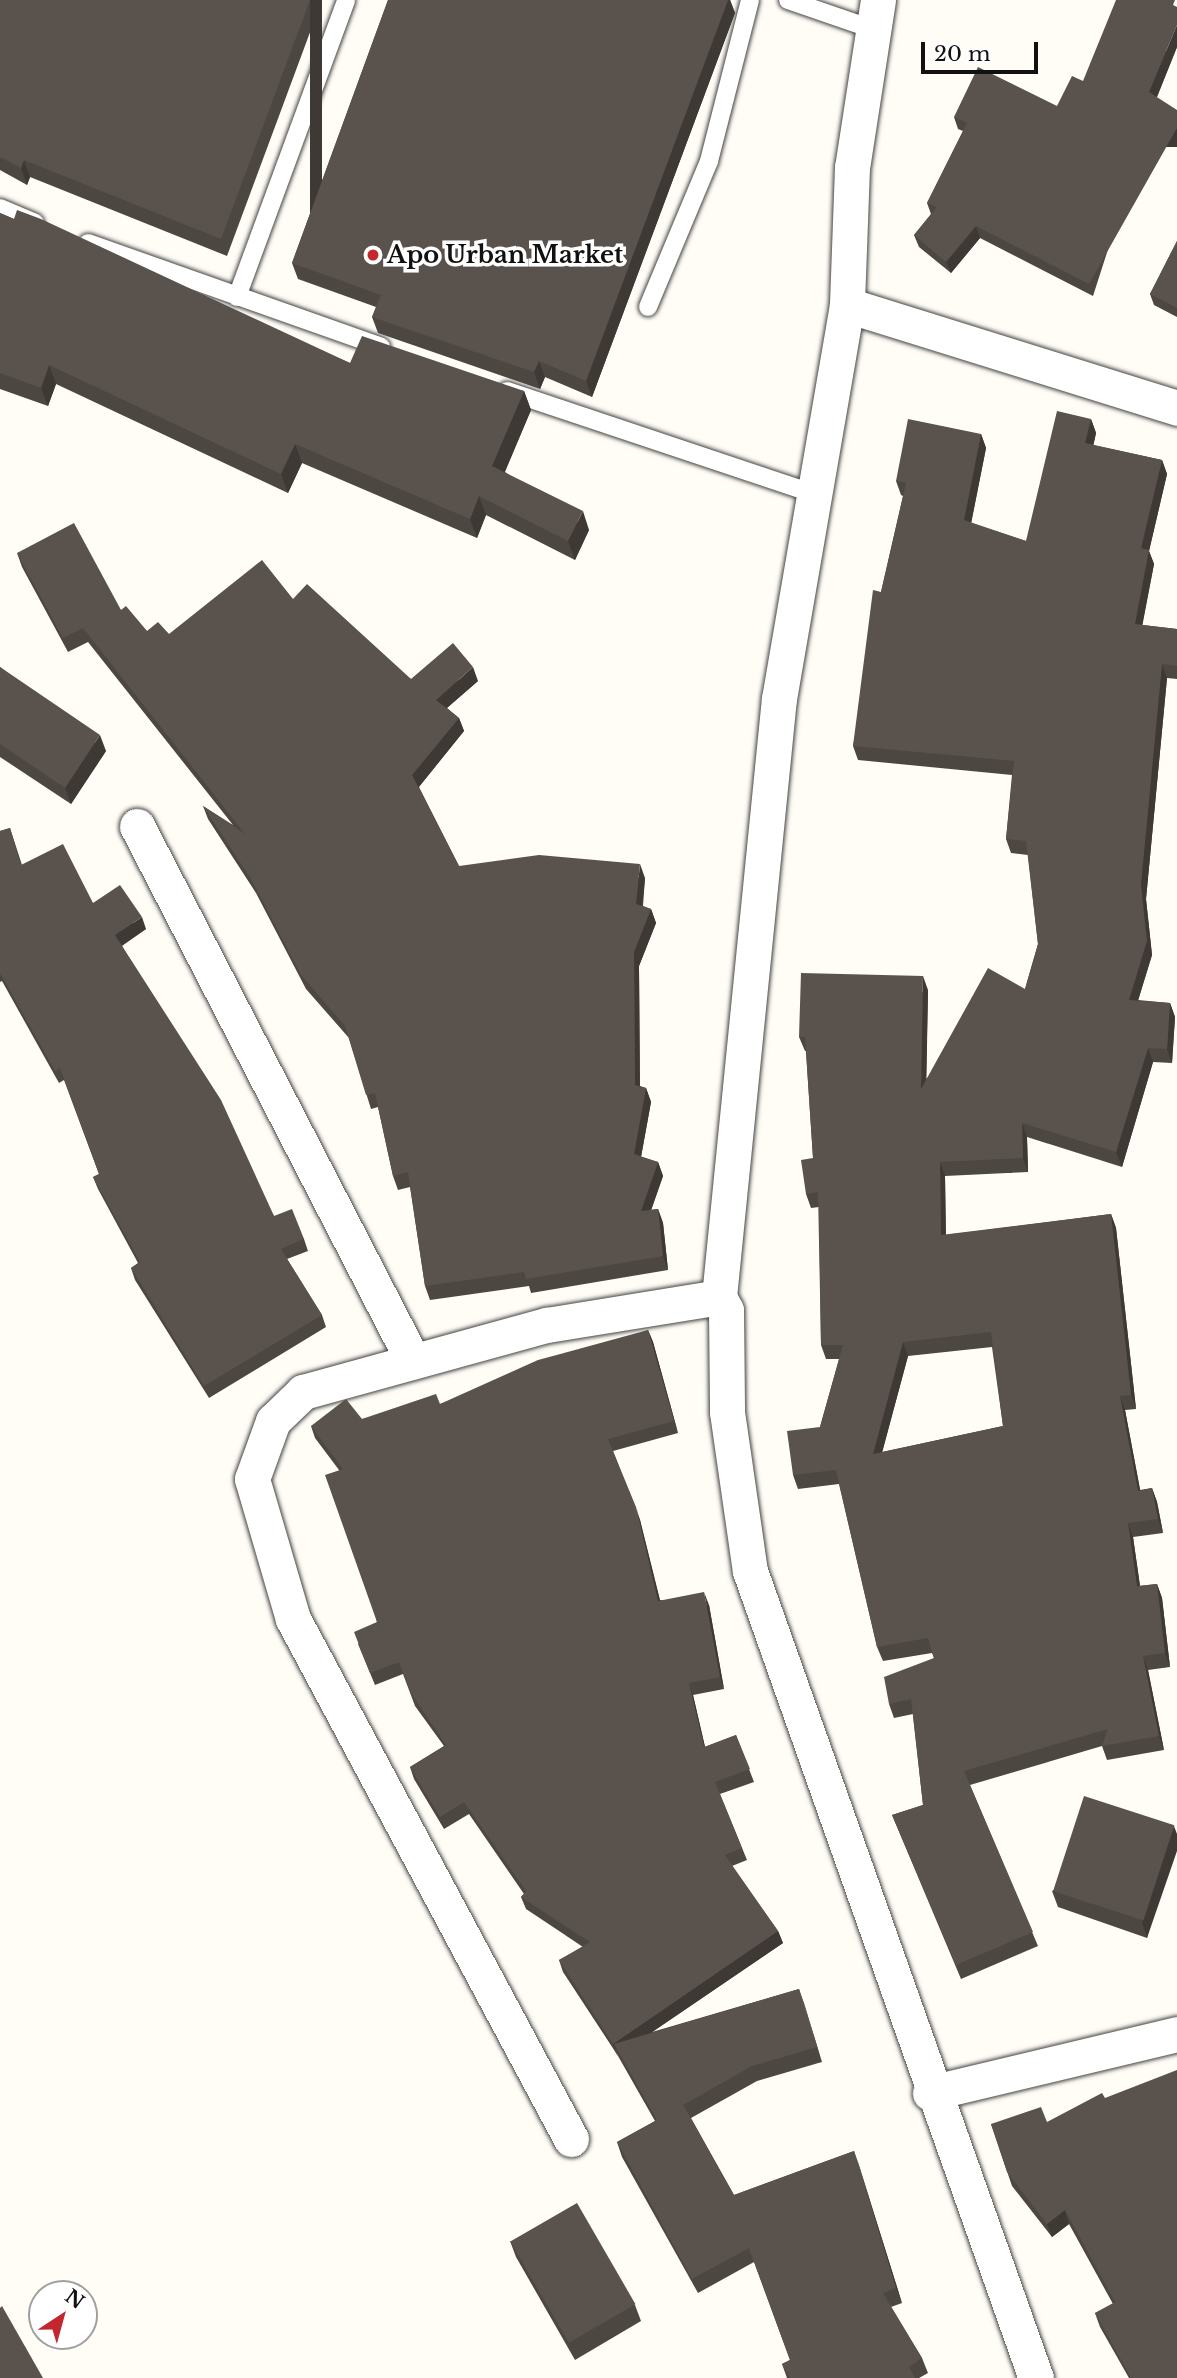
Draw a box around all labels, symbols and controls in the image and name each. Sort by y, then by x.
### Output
scale bar [925,28,1042,72]
text: 20 m [934,41,991,67]
place label: Apo Urban Market [387,241,623,269]
marker: Apo Urban Market [365,247,381,263]
north arrow [28,2280,98,2350]
text: N [60,2285,88,2314]

